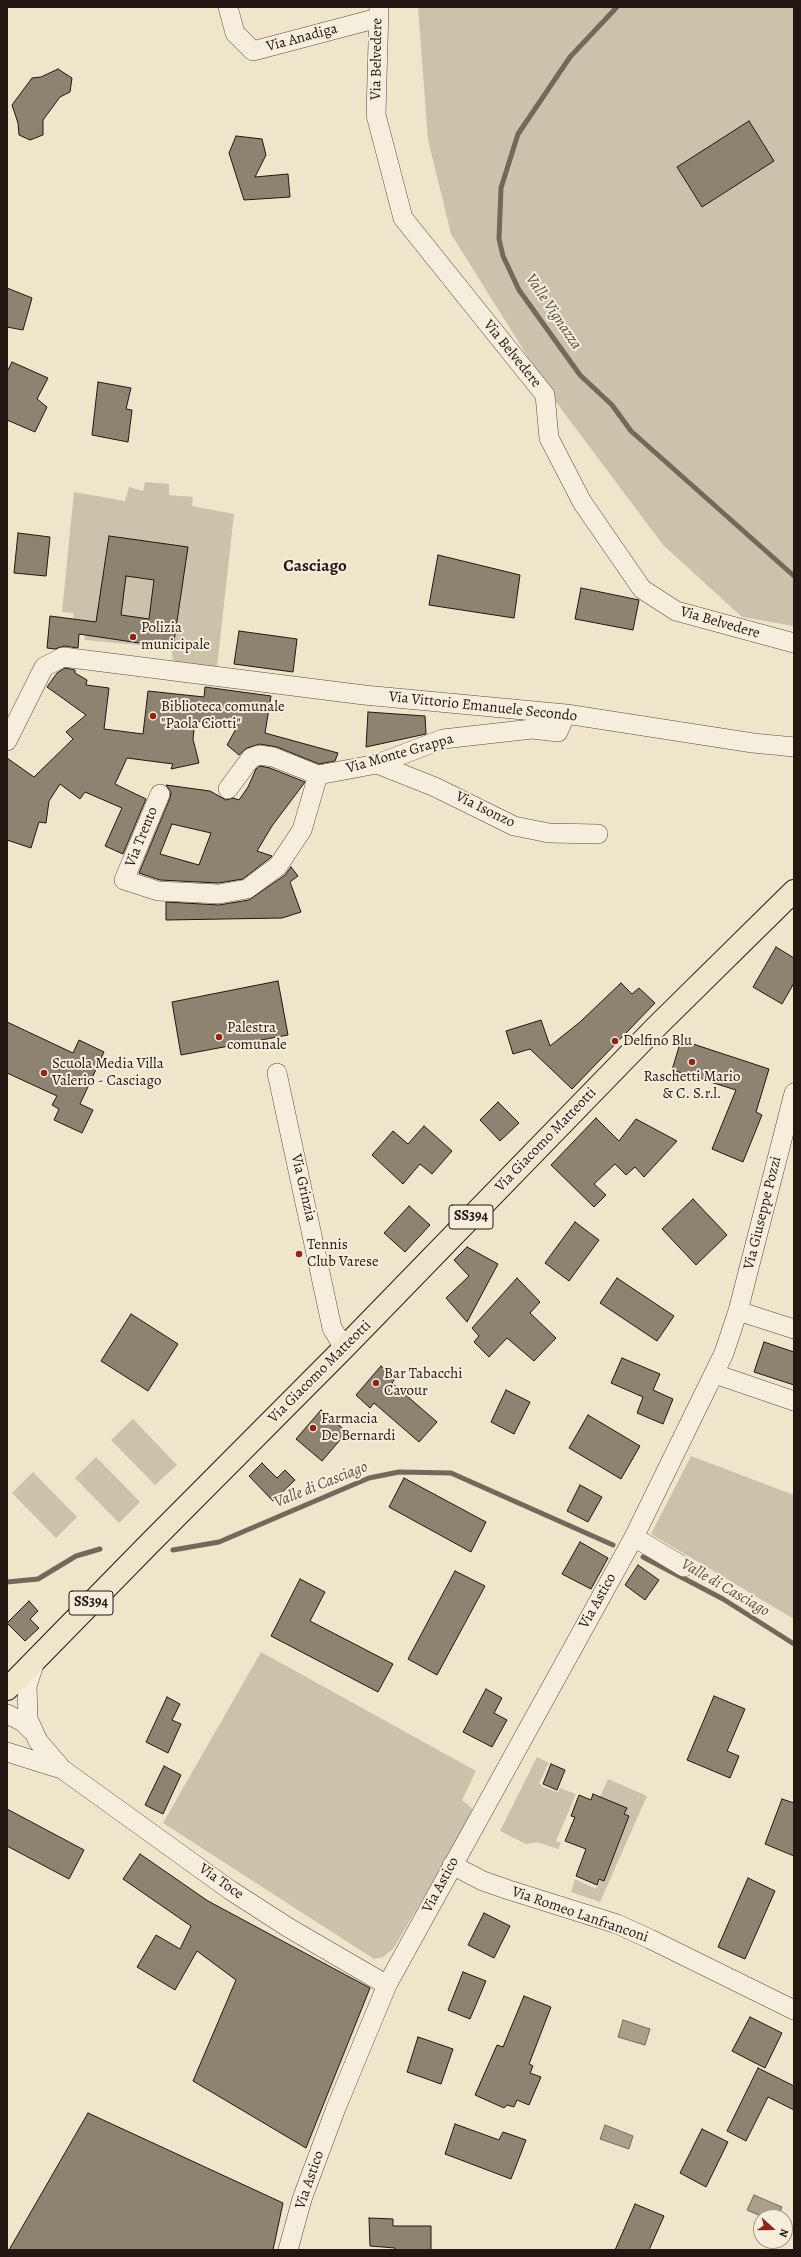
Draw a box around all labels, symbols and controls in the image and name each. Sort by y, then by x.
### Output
street label: Via Belvedere [367,18,387,100]
street label: Via Anadiga [264,20,340,56]
water label: Valle Vignazza [521,270,585,354]
street label: Via Belvedere [479,316,545,392]
district label: Casciago [283,557,347,577]
street label: Via Belvedere [678,603,762,643]
place label: Polizia municipale [141,619,210,654]
marker: Polizia municipale [128,632,138,642]
street label: Via Vittorio Emanuele Secondo [388,688,578,726]
place label: Biblioteca comunale "Paola Ciotti" [161,698,285,733]
marker: Biblioteca comunale "Paola Ciotti" [148,711,158,721]
street label: Via Monte Grappa [344,730,456,778]
street label: Via Isonzo [452,788,518,832]
street label: Via Trento [122,804,162,870]
place label: Palestra comunale [227,1019,287,1054]
marker: Palestra comunale [214,1032,224,1042]
place label: Delfino Blu [623,1032,692,1050]
marker: Delfino Blu [610,1036,620,1046]
place label: Scuola Media Villa Valerio - Casciago [52,1055,164,1090]
marker: Raschetti Mario & C. S.r.l. [687,1057,697,1067]
marker: Scuola Media Villa Valerio - Casciago [39,1068,49,1078]
place label: Raschetti Mario & C. S.r.l. [643,1068,741,1103]
street label: Via Giacomo Matteotti [492,1084,600,1196]
street label: Via Grinzia [286,1152,320,1224]
street label: Via Giuseppe Pozzi [740,1154,786,1272]
road number: SS394 [449,1205,493,1229]
place label: Tennis Club Varese [307,1236,379,1271]
marker: Tennis Club Varese [294,1249,304,1259]
street label: Via Giacomo Matteotti [265,1317,375,1427]
place label: Bar Tabacchi Cavour [384,1365,462,1400]
marker: Bar Tabacchi Cavour [371,1378,381,1388]
place label: Farmacia De Bernardi [321,1410,396,1445]
marker: Farmacia De Bernardi [308,1423,318,1433]
water label: Valle di Casciago [271,1458,371,1512]
water label: Valle di Casciago [677,1555,773,1621]
street label: Via Astico [576,1570,620,1632]
road number: SS394 [69,1591,113,1615]
street label: Via Astico [419,1854,463,1916]
street label: Via Toce [195,1860,247,1904]
street label: Via Romeo Lanfranconi [509,1883,651,1947]
street label: Via Astico [292,2149,328,2211]
north arrow [753,2209,793,2249]
text: N [775,2227,792,2240]

